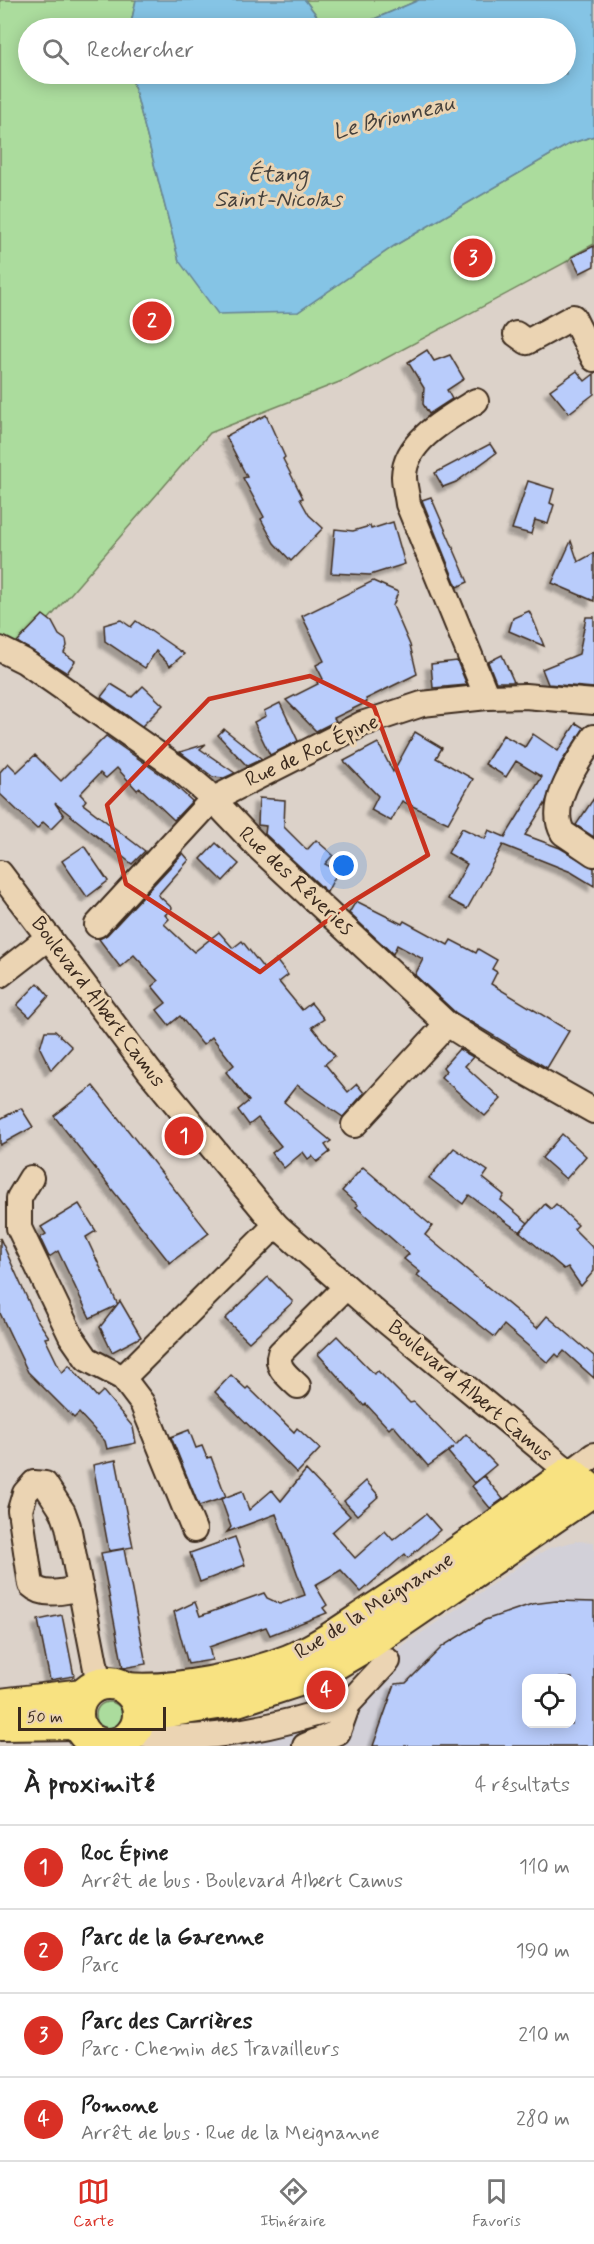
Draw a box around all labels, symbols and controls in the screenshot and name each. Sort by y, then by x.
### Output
search box [18,18,576,84]
icon: search [39,35,72,68]
text: Rechercher [87,37,194,65]
water label: Le Brionneau [330,89,458,147]
water label: Étang Saint-Nicolas [214,160,344,214]
pin: 3 [454,236,492,280]
pin: 2 [132,298,172,344]
street label: Rue de Roc Épine [241,708,383,794]
street label: Rue des Rêveries [232,820,360,942]
your location [329,851,358,880]
street label: Boulevard Albert Camus [24,911,172,1093]
pin: 1 [164,1114,204,1158]
street label: Boulevard Albert Camus [382,1314,558,1468]
street label: Rue de la Meignanne [289,1546,459,1666]
pin: 4 [306,1668,346,1712]
map controls [522,1674,576,1728]
button: locate [522,1674,576,1728]
scale bar [18,1704,166,1732]
text: 50 m [27,1707,63,1728]
text: À proximité [24,1768,155,1802]
text: 4 résultats [475,1772,570,1799]
text: Roc Épine [81,1840,169,1868]
text: 1 [39,1854,48,1881]
text: 110 m [519,1854,570,1881]
text: Arrêt de bus · Boulevard Albert Camus [81,1868,403,1895]
text: Parc de la Garenne [81,1924,264,1952]
text: 2 [39,1938,48,1965]
text: 190 m [516,1938,570,1965]
text: Parc [81,1952,119,1979]
text: Parc des Carrières [81,2008,253,2036]
text: 3 [39,2022,48,2049]
text: 210 m [518,2022,570,2049]
text: Parc · Chemin des Travailleurs [81,2036,339,2063]
text: Pomone [81,2092,158,2120]
text: 4 [38,2106,49,2133]
text: 280 m [516,2106,570,2133]
text: Arrêt de bus · Rue de la Meignanne [81,2120,380,2147]
tab: Carte [73,2175,114,2232]
tab: Itinéraire [260,2175,326,2232]
tab: Favoris [472,2175,521,2232]

